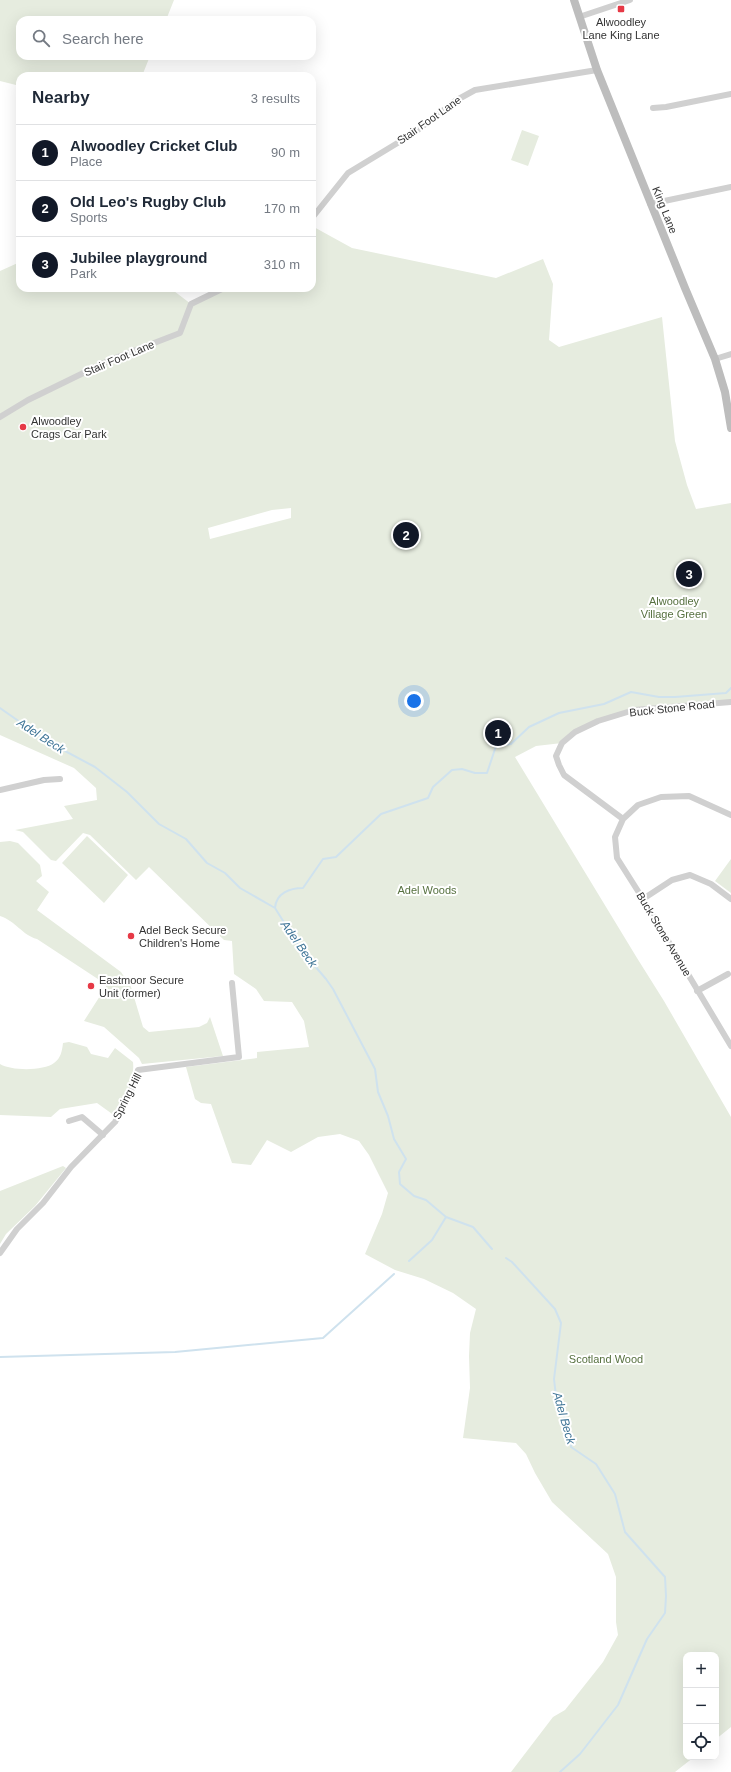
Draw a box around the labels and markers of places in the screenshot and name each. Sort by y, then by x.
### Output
marker: Alwoodley Lane King Lane [616,4,626,14]
place label: Alwoodley Lane King Lane [582,16,660,41]
place label: Alwoodley Crags Car Park [31,415,107,440]
marker: Alwoodley Crags Car Park [18,422,28,432]
pin: 2 [393,520,419,550]
pin: 3 [676,559,702,589]
pin: 1 [485,718,511,748]
place label: Adel Beck Secure Children's Home [139,924,226,949]
marker: Adel Beck Secure Children's Home [126,931,136,941]
place label: Eastmoor Secure Unit (former) [99,974,184,999]
marker: Eastmoor Secure Unit (former) [86,981,96,991]

